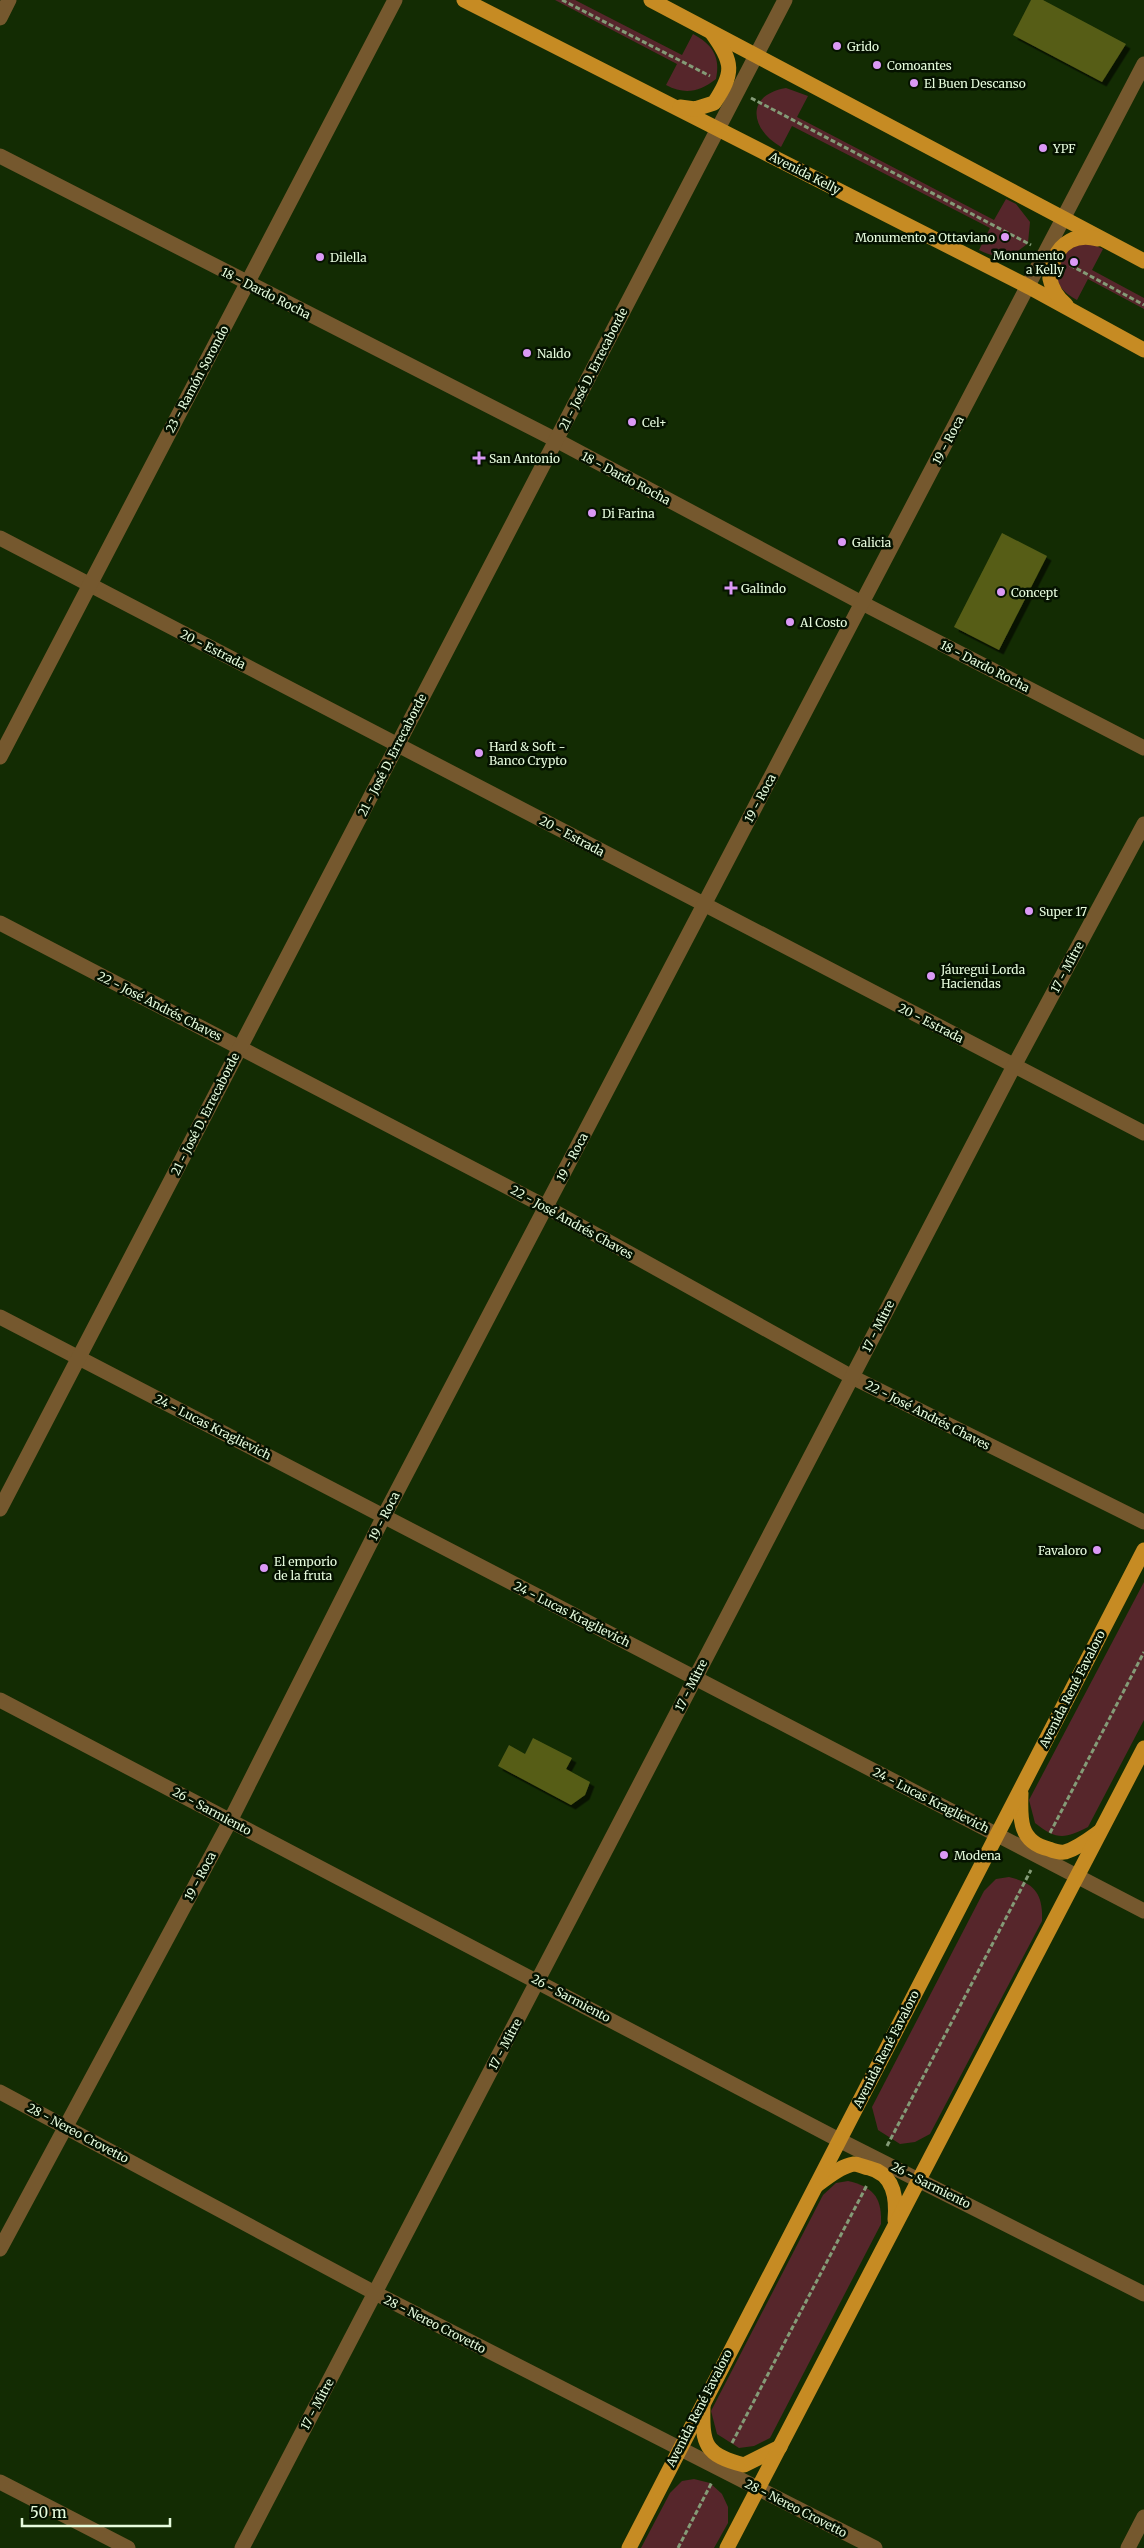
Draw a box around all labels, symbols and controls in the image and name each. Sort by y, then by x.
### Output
place label: Grido [847,39,879,54]
marker: Grido [831,40,843,52]
place label: Comoantes [887,58,952,73]
marker: Comoantes [871,59,883,71]
place label: El Buen Descanso [924,76,1026,91]
marker: El Buen Descanso [908,77,920,89]
place label: YPF [1052,141,1076,156]
marker: YPF [1037,142,1049,154]
street label: Avenida Kelly [766,148,843,197]
place label: Monumento a Ottaviano [855,230,995,245]
marker: Monumento a Ottaviano [999,231,1011,243]
place label: Monumento a Kelly [993,248,1064,277]
place label: Dilella [330,250,367,265]
marker: Dilella [314,251,326,263]
marker: Monumento a Kelly [1068,256,1080,268]
street label: 18 - Dardo Rocha [219,264,314,322]
street label: 21 - José D. Errecaborde [556,305,630,433]
street label: 23 - Ramón Sorondo [162,323,232,435]
place label: Naldo [537,346,571,361]
marker: Naldo [521,347,533,359]
street label: 19 - Roca [929,413,967,467]
place label: Cel+ [642,415,667,430]
marker: Cel+ [626,416,638,428]
street label: 18 - Dardo Rocha [579,448,673,508]
place label: San Antonio [489,451,560,466]
marker: San Antonio [473,452,485,464]
place label: Di Farina [602,506,655,521]
marker: Di Farina [586,507,598,519]
place label: Galicia [852,535,892,550]
marker: Galicia [836,536,848,548]
place label: Galindo [741,581,786,596]
marker: Galindo [725,582,737,594]
place label: Concept [1011,585,1058,600]
marker: Concept [995,586,1007,598]
place label: Al Costo [799,615,847,630]
marker: Al Costo [784,616,796,628]
street label: 20 - Estrada [178,626,249,672]
street label: 18 - Dardo Rocha [938,637,1033,695]
street label: 21 - José D. Errecaborde [355,691,429,819]
place label: Hard & Soft - Banco Crypto [489,739,567,768]
marker: Hard & Soft - Banco Crypto [473,747,485,759]
street label: 19 - Roca [741,771,779,825]
street label: 20 - Estrada [537,813,607,860]
place label: Super 17 [1039,904,1087,919]
marker: Super 17 [1023,905,1035,917]
street label: 17 - Mitre [1047,939,1087,995]
place label: Jáuregui Lorda Haciendas [940,962,1026,991]
street label: 22 - José Andrés Chaves [95,968,225,1044]
marker: Jáuregui Lorda Haciendas [925,970,937,982]
street label: 20 - Estrada [896,1000,967,1046]
street label: 21 - José D. Errecaborde [168,1050,242,1178]
street label: 19 - Roca [553,1130,591,1184]
street label: 22 - José Andrés Chaves [508,1182,636,1262]
street label: 17 - Mitre [859,1298,897,1354]
street label: 22 - José Andrés Chaves [863,1377,993,1453]
street label: 24 - Lucas Kraglievich [152,1391,274,1463]
street label: 19 - Roca [365,1489,403,1543]
place label: Favaloro [1038,1543,1087,1558]
marker: Favaloro [1091,1544,1103,1556]
place label: El emporio de la fruta [274,1554,337,1583]
marker: El emporio de la fruta [258,1562,270,1574]
street label: 24 - Lucas Kraglievich [511,1578,633,1650]
street label: Avenida René Favaloro [1035,1628,1108,1751]
street label: 17 - Mitre [672,1657,710,1713]
street label: 24 - Lucas Kraglievich [870,1764,992,1836]
street label: 26 - Sarmiento [170,1784,254,1838]
place label: Modena [954,1848,1002,1863]
street label: 19 - Roca [181,1849,219,1903]
marker: Modena [938,1849,950,1861]
street label: 26 - Sarmiento [529,1971,613,2025]
street label: Avenida René Favaloro [849,1988,922,2111]
street label: 17 - Mitre [485,2016,525,2072]
street label: 28 - Nereo Crovetto [25,2100,131,2166]
street label: 26 - Sarmiento [889,2159,973,2211]
street label: 28 - Nereo Crovetto [381,2292,489,2356]
street label: Avenida René Favaloro [662,2347,735,2470]
street label: 17 - Mitre [297,2376,337,2432]
street label: 28 - Nereo Crovetto [742,2476,850,2540]
scale bar [22,2496,170,2528]
text: 50 m [30,2503,67,2522]

